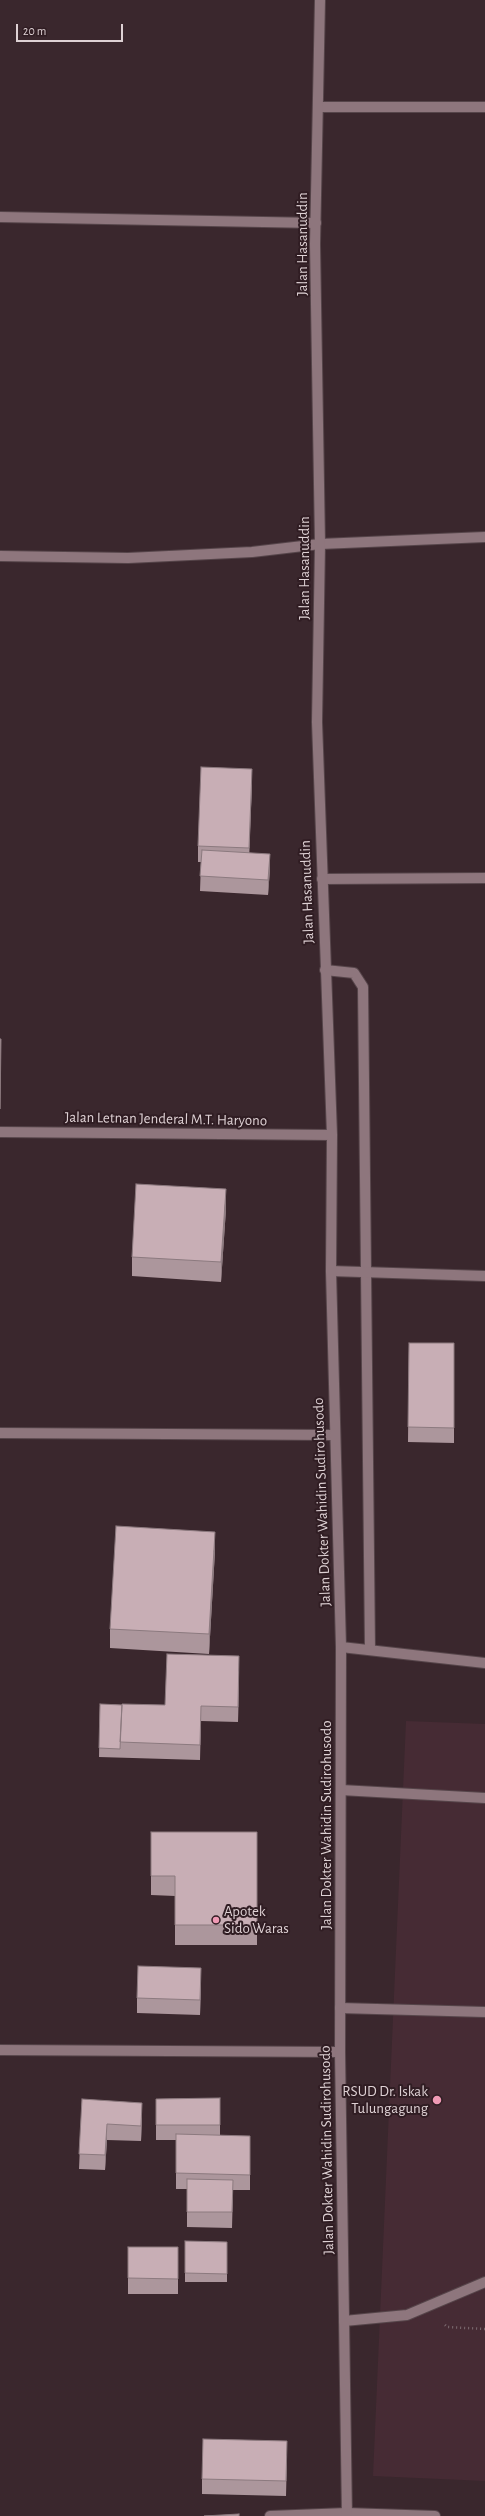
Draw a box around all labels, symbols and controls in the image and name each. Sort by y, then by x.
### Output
scale bar [18,16,125,42]
text: 20 m [23,25,46,37]
street label: Jalan Hasanuddin [293,192,311,296]
street label: Jalan Hasanuddin [295,516,313,620]
street label: Jalan Hasanuddin [296,840,318,944]
street label: Jalan Letnan Jenderal M.T. Haryono [65,1108,267,1130]
street label: Jalan Dokter Wahidin Sudirohusodo [309,1397,335,1607]
street label: Jalan Dokter Wahidin Sudirohusodo [317,1720,335,1930]
place label: Apotek Sido Waras [224,1902,289,1937]
marker: Apotek Sido Waras [211,1915,221,1925]
street label: Jalan Dokter Wahidin Sudirohusodo [316,2045,338,2255]
place label: RSUD Dr. Iskak Tulungagung [342,2082,428,2117]
marker: RSUD Dr. Iskak Tulungagung [431,2094,443,2106]

